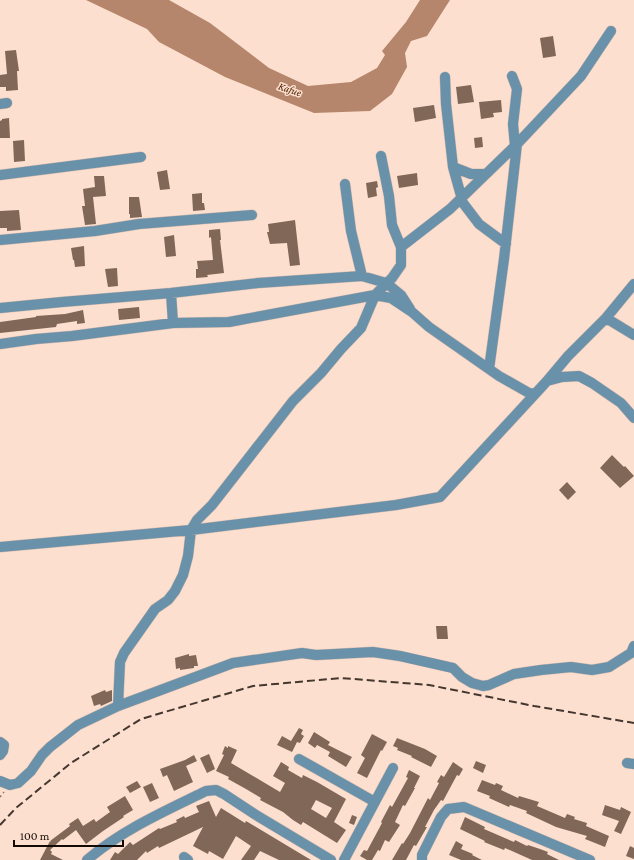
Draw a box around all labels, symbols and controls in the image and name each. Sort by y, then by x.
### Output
water label: Kafue [276,79,304,100]
scale bar [14,822,123,848]
text: 100 m [20,829,50,843]

